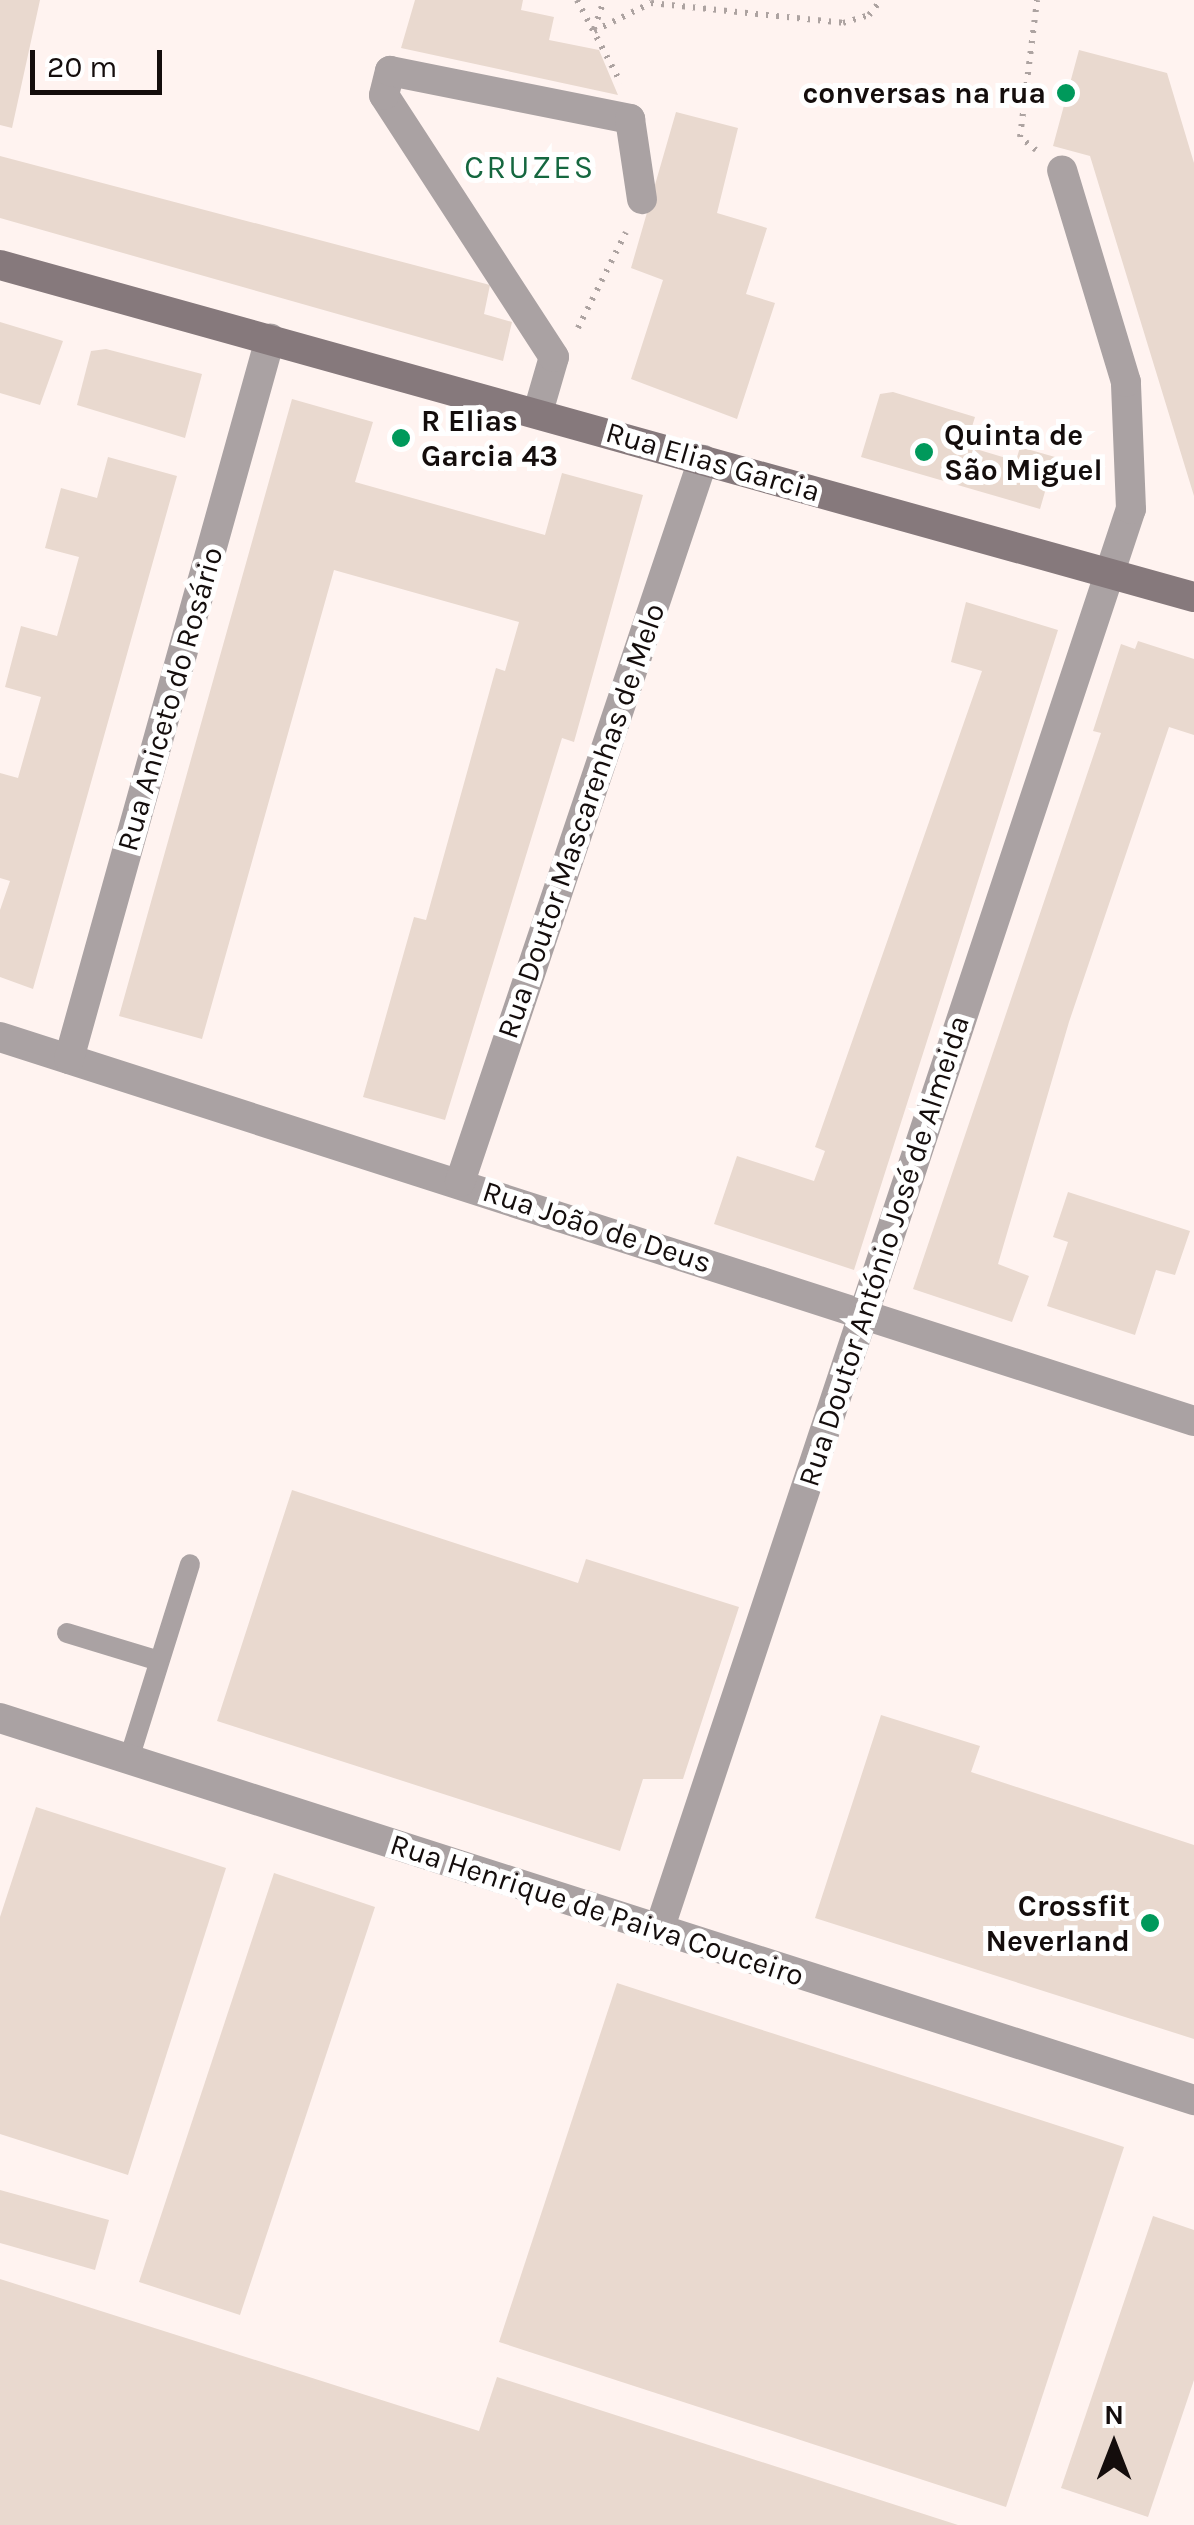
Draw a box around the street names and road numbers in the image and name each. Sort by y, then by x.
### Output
street label: Rua Elias Garcia [602,414,824,510]
street label: Rua Aniceto do Rosário [109,543,231,855]
street label: Rua Doutor Mascarenhas de Melo [489,599,673,1043]
street label: Rua Doutor António José de Almeida [791,1011,977,1491]
street label: Rua João de Deus [478,1173,716,1281]
street label: Rua Henrique de Paiva Couceiro [386,1826,808,1994]

